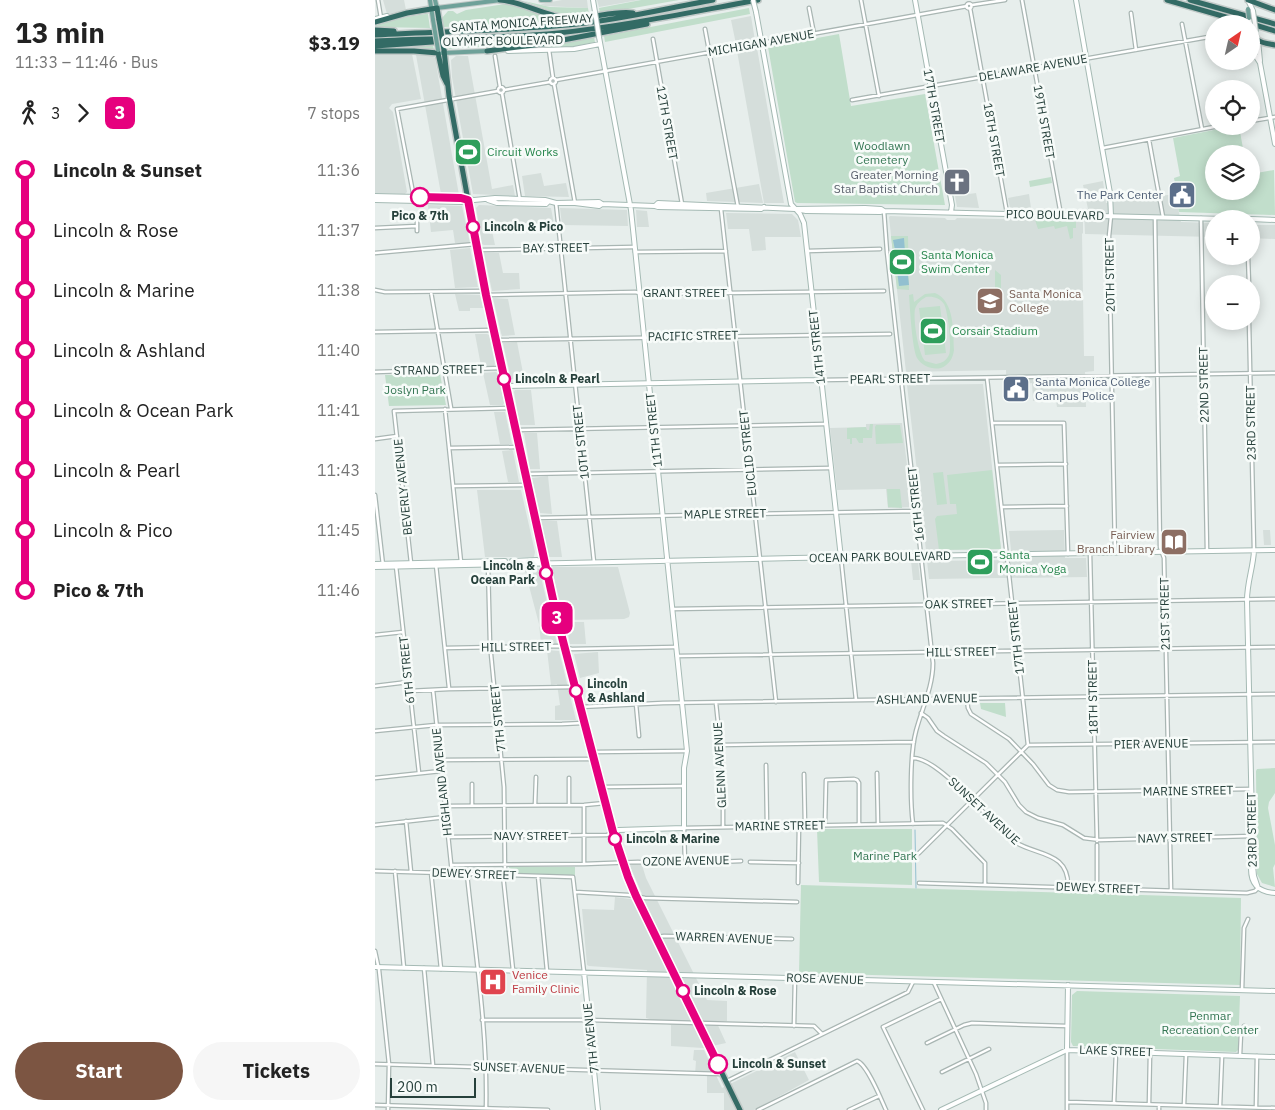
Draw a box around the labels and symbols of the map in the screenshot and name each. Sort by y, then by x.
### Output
street label: SANTA MONICA FREEWAY [450,10,594,35]
north arrow [1205,15,1260,70]
street label: MICHIGAN AVENUE [707,26,815,59]
street label: OLYMPIC BOULEVARD [443,32,563,49]
street label: DELAWARE AVENUE [977,51,1088,84]
street label: 17TH STREET [921,68,948,144]
street label: 19TH STREET [1031,84,1058,160]
street label: 12TH STREET [654,85,681,161]
street label: 18TH STREET [981,102,1008,178]
sports icon: Circuit Works [453,137,483,167]
park label: Woodlawn Cemetery [854,138,910,167]
place label: Circuit Works [487,144,559,159]
place label: Greater Morning Star Baptist Church [834,167,939,196]
church icon: Greater Morning Star Baptist Church [942,167,972,197]
public building icon: The Park Center [1167,180,1197,210]
marker: Pico & 7th [410,187,430,207]
place label: The Park Center [1077,187,1164,202]
street label: PICO BOULEVARD [1006,206,1104,223]
place label: Pico & 7th [391,208,449,223]
place label: Lincoln & Pico [484,219,563,234]
marker: Lincoln & Pico [466,220,480,234]
street label: 20TH STREET [1101,237,1118,313]
street label: BAY STREET [522,239,590,256]
sports icon: Santa Monica Swim Center [887,247,917,277]
place label: Santa Monica Swim Center [921,247,994,276]
street label: GRANT STREET [643,285,727,300]
school or university icon: Santa Monica College [975,286,1005,316]
place label: Santa Monica College [1009,286,1082,315]
street label: 14TH STREET [805,309,828,385]
sports icon: Corsair Stadium [918,316,948,346]
place label: Corsair Stadium [952,323,1038,338]
street label: PACIFIC STREET [648,327,738,344]
street label: 22ND STREET [1195,347,1212,423]
street label: STRAND STREET [394,361,485,378]
street label: PEARL STREET [850,370,931,387]
place label: Lincoln & Pearl [515,371,600,386]
marker: Lincoln & Pearl [497,372,511,386]
public building icon: Santa Monica College Campus Police [1001,374,1031,404]
place label: Santa Monica College Campus Police [1035,374,1151,403]
park label: Joslyn Park [384,382,447,397]
street label: 23RD STREET [1242,385,1259,461]
street label: 11TH STREET [642,392,665,468]
street label: 10TH STREET [569,404,592,480]
street label: EUCLID STREET [736,409,759,497]
street label: BEVERLY AVENUE [390,438,415,536]
street label: 16TH STREET [904,466,927,542]
street label: MAPLE STREET [683,505,767,522]
place label: Fairview Branch Library [1077,527,1155,556]
library icon: Fairview Branch Library [1159,527,1189,557]
sports icon: Santa Monica Yoga [965,547,995,577]
place label: Santa Monica Yoga [999,547,1067,576]
street label: OCEAN PARK BOULEVARD [809,548,951,565]
place label: Lincoln & Ocean Park [470,558,535,587]
marker: Lincoln & Ocean Park [539,566,553,580]
street label: 21ST STREET [1156,577,1173,651]
street label: OAK STREET [925,595,994,612]
street label: 17TH STREET [1004,599,1027,675]
line badge: 3 [541,602,573,634]
street label: 6TH STREET [395,636,417,704]
street label: HILL STREET [481,638,551,655]
street label: HILL STREET [926,643,996,660]
street label: 18TH STREET [1084,659,1101,735]
place label: Lincoln & Ashland [587,676,645,705]
street label: 7TH STREET [486,684,508,752]
marker: Lincoln & Ashland [569,684,583,698]
street label: ASHLAND AVENUE [876,690,978,707]
street label: GLENN AVENUE [710,722,729,809]
street label: HIGHLAND AVENUE [428,727,455,837]
street label: PIER AVENUE [1114,735,1188,752]
street label: SUNSET AVENUE [945,774,1023,848]
street label: MARINE STREET [1143,782,1233,799]
street label: 23RD STREET [1243,792,1260,868]
street label: MARINE STREET [735,817,825,834]
street label: NAVY STREET [493,828,569,843]
street label: NAVY STREET [1137,829,1213,846]
place label: Lincoln & Marine [626,831,720,846]
marker: Lincoln & Marine [608,832,622,846]
park label: Marine Park [853,848,918,863]
street label: OZONE AVENUE [642,852,730,869]
street label: DEWEY STREET [431,865,517,882]
street label: DEWEY STREET [1055,879,1141,896]
street label: WARREN AVENUE [675,928,773,947]
hospital icon: Venice Family Clinic [478,967,508,997]
place label: Venice Family Clinic [512,967,580,996]
street label: ROSE AVENUE [786,970,864,987]
place label: Lincoln & Rose [694,983,777,998]
marker: Lincoln & Rose [676,984,690,998]
street label: 7TH AVENUE [579,1002,602,1074]
park label: Penmar Recreation Center [1161,1008,1259,1037]
street label: LAKE STREET [1079,1042,1153,1059]
marker: Lincoln & Sunset [708,1054,728,1074]
place label: Lincoln & Sunset [732,1056,827,1071]
street label: SUNSET AVENUE [473,1058,565,1077]
scale bar [390,1075,476,1098]

